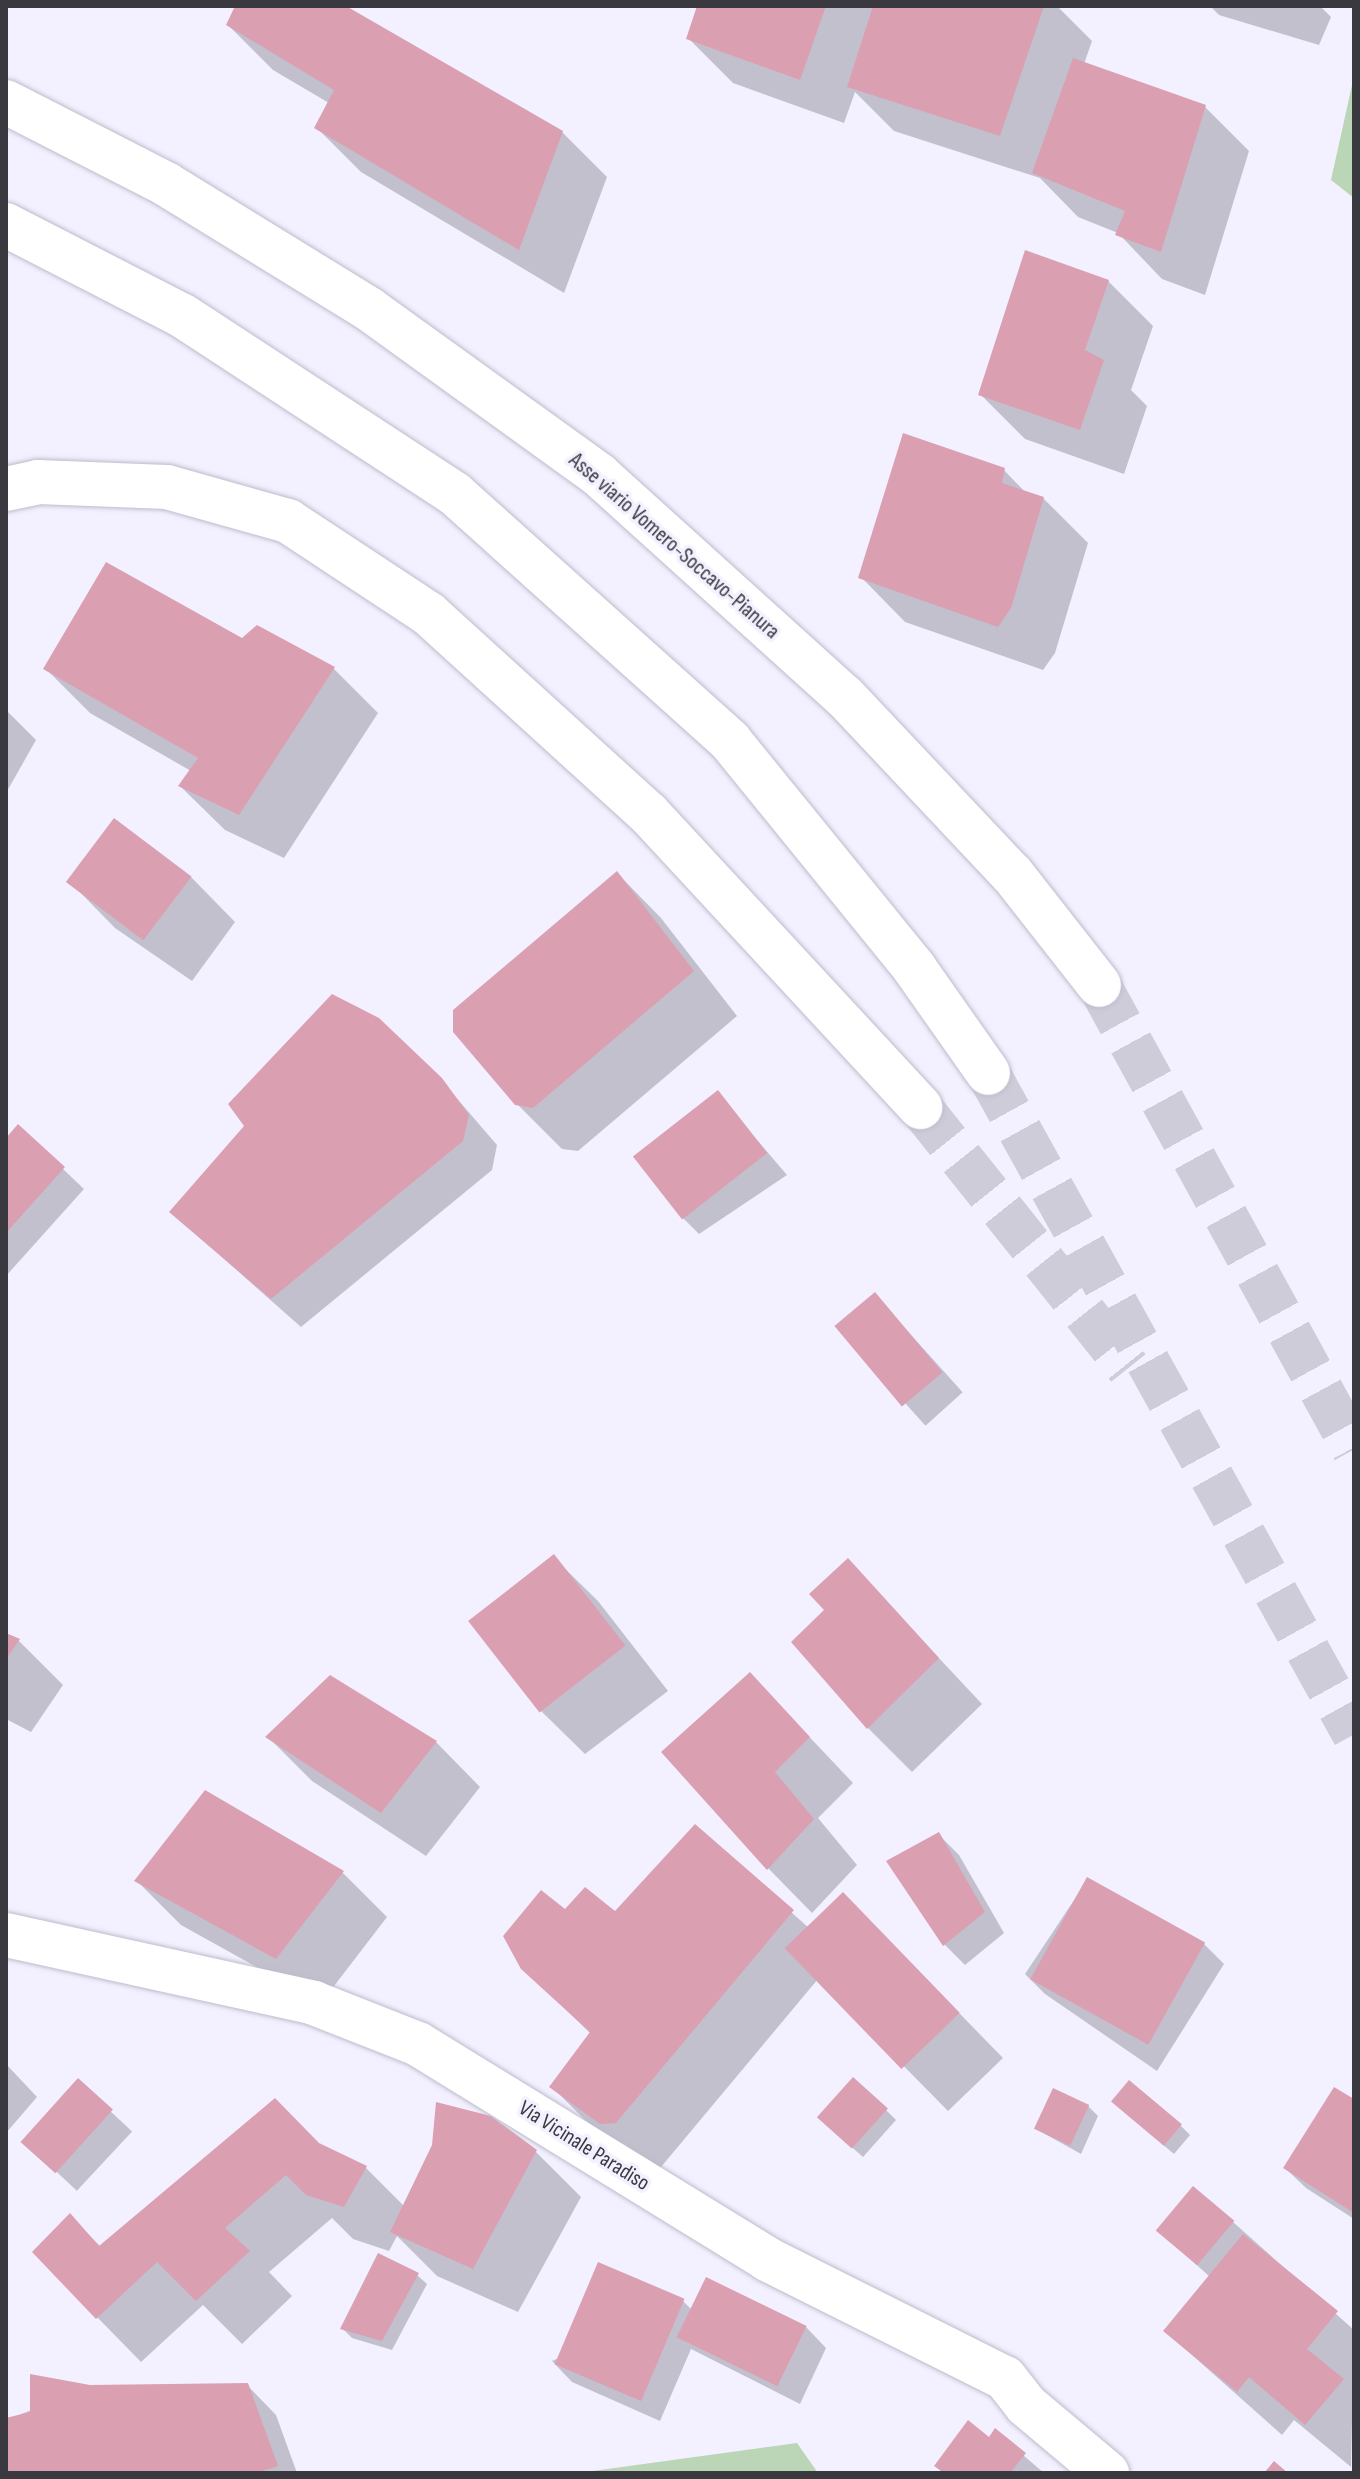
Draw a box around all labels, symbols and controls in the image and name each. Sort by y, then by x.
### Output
street label: Asse viario Vomero-Soccavo-Pianura [563,447,785,645]
street label: Via Vicinale Paradiso [514,2095,654,2197]

